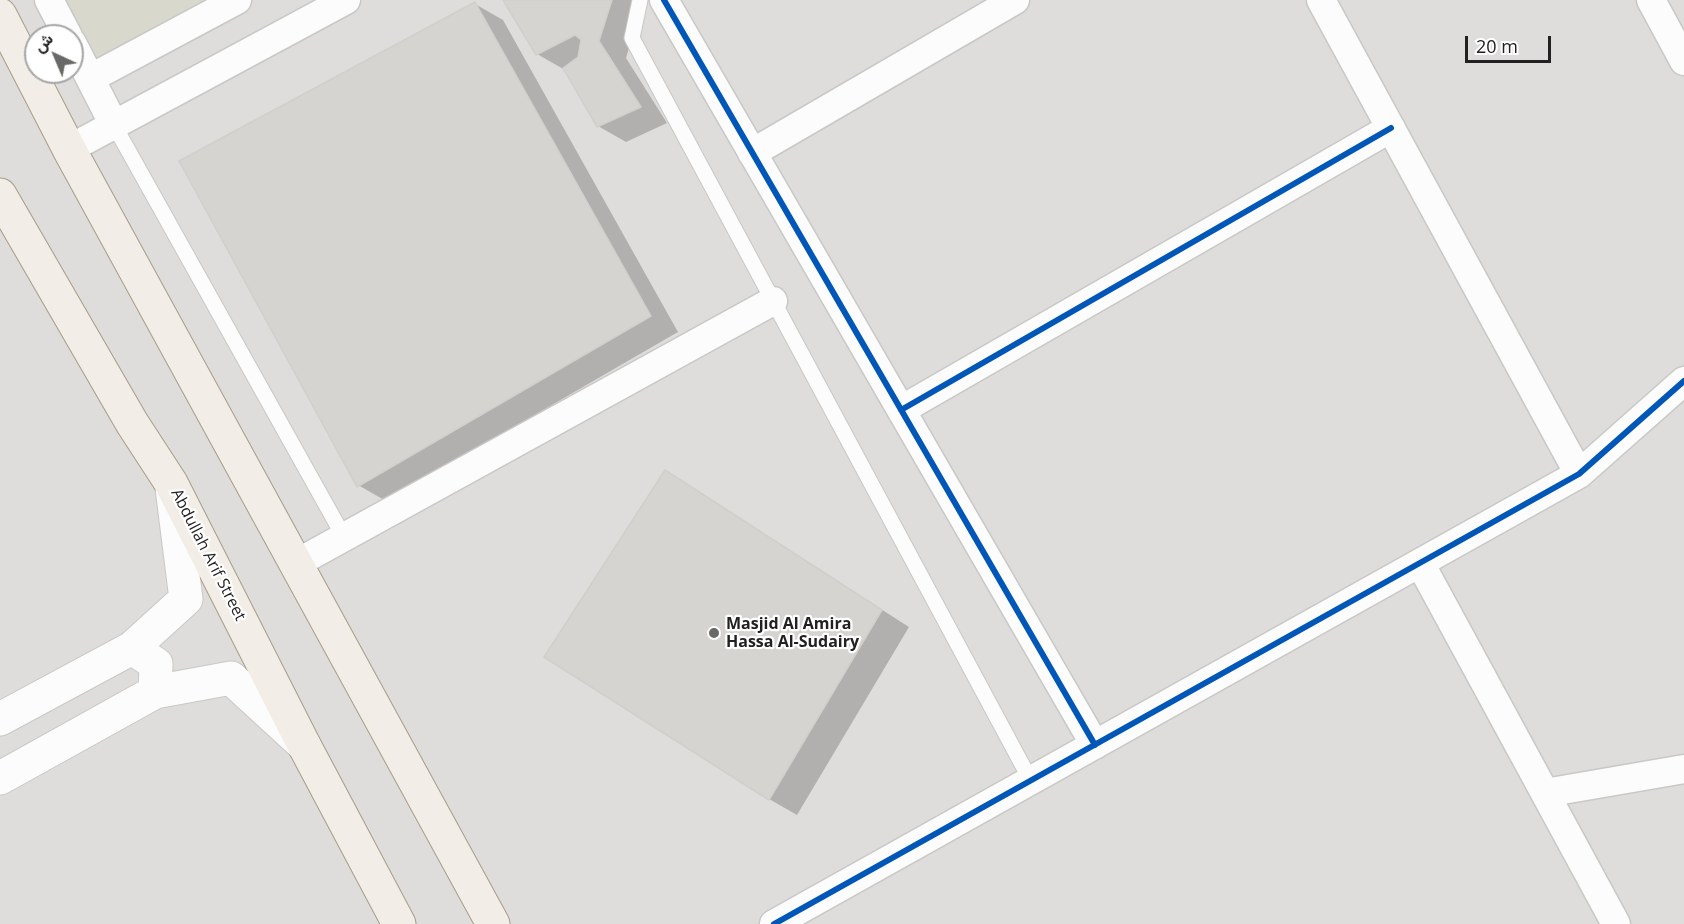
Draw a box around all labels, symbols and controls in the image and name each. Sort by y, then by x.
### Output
north arrow [24,24,84,84]
scale bar [1468,24,1554,62]
text: ش [28,28,57,57]
text: 20 m [1476,34,1518,58]
street label: Abdullah Arif Street [166,486,250,624]
place label: Masjid Al Amira Hassa Al-Sudairy [726,614,859,652]
marker: Masjid Al Amira Hassa Al-Sudairy [707,626,721,640]

